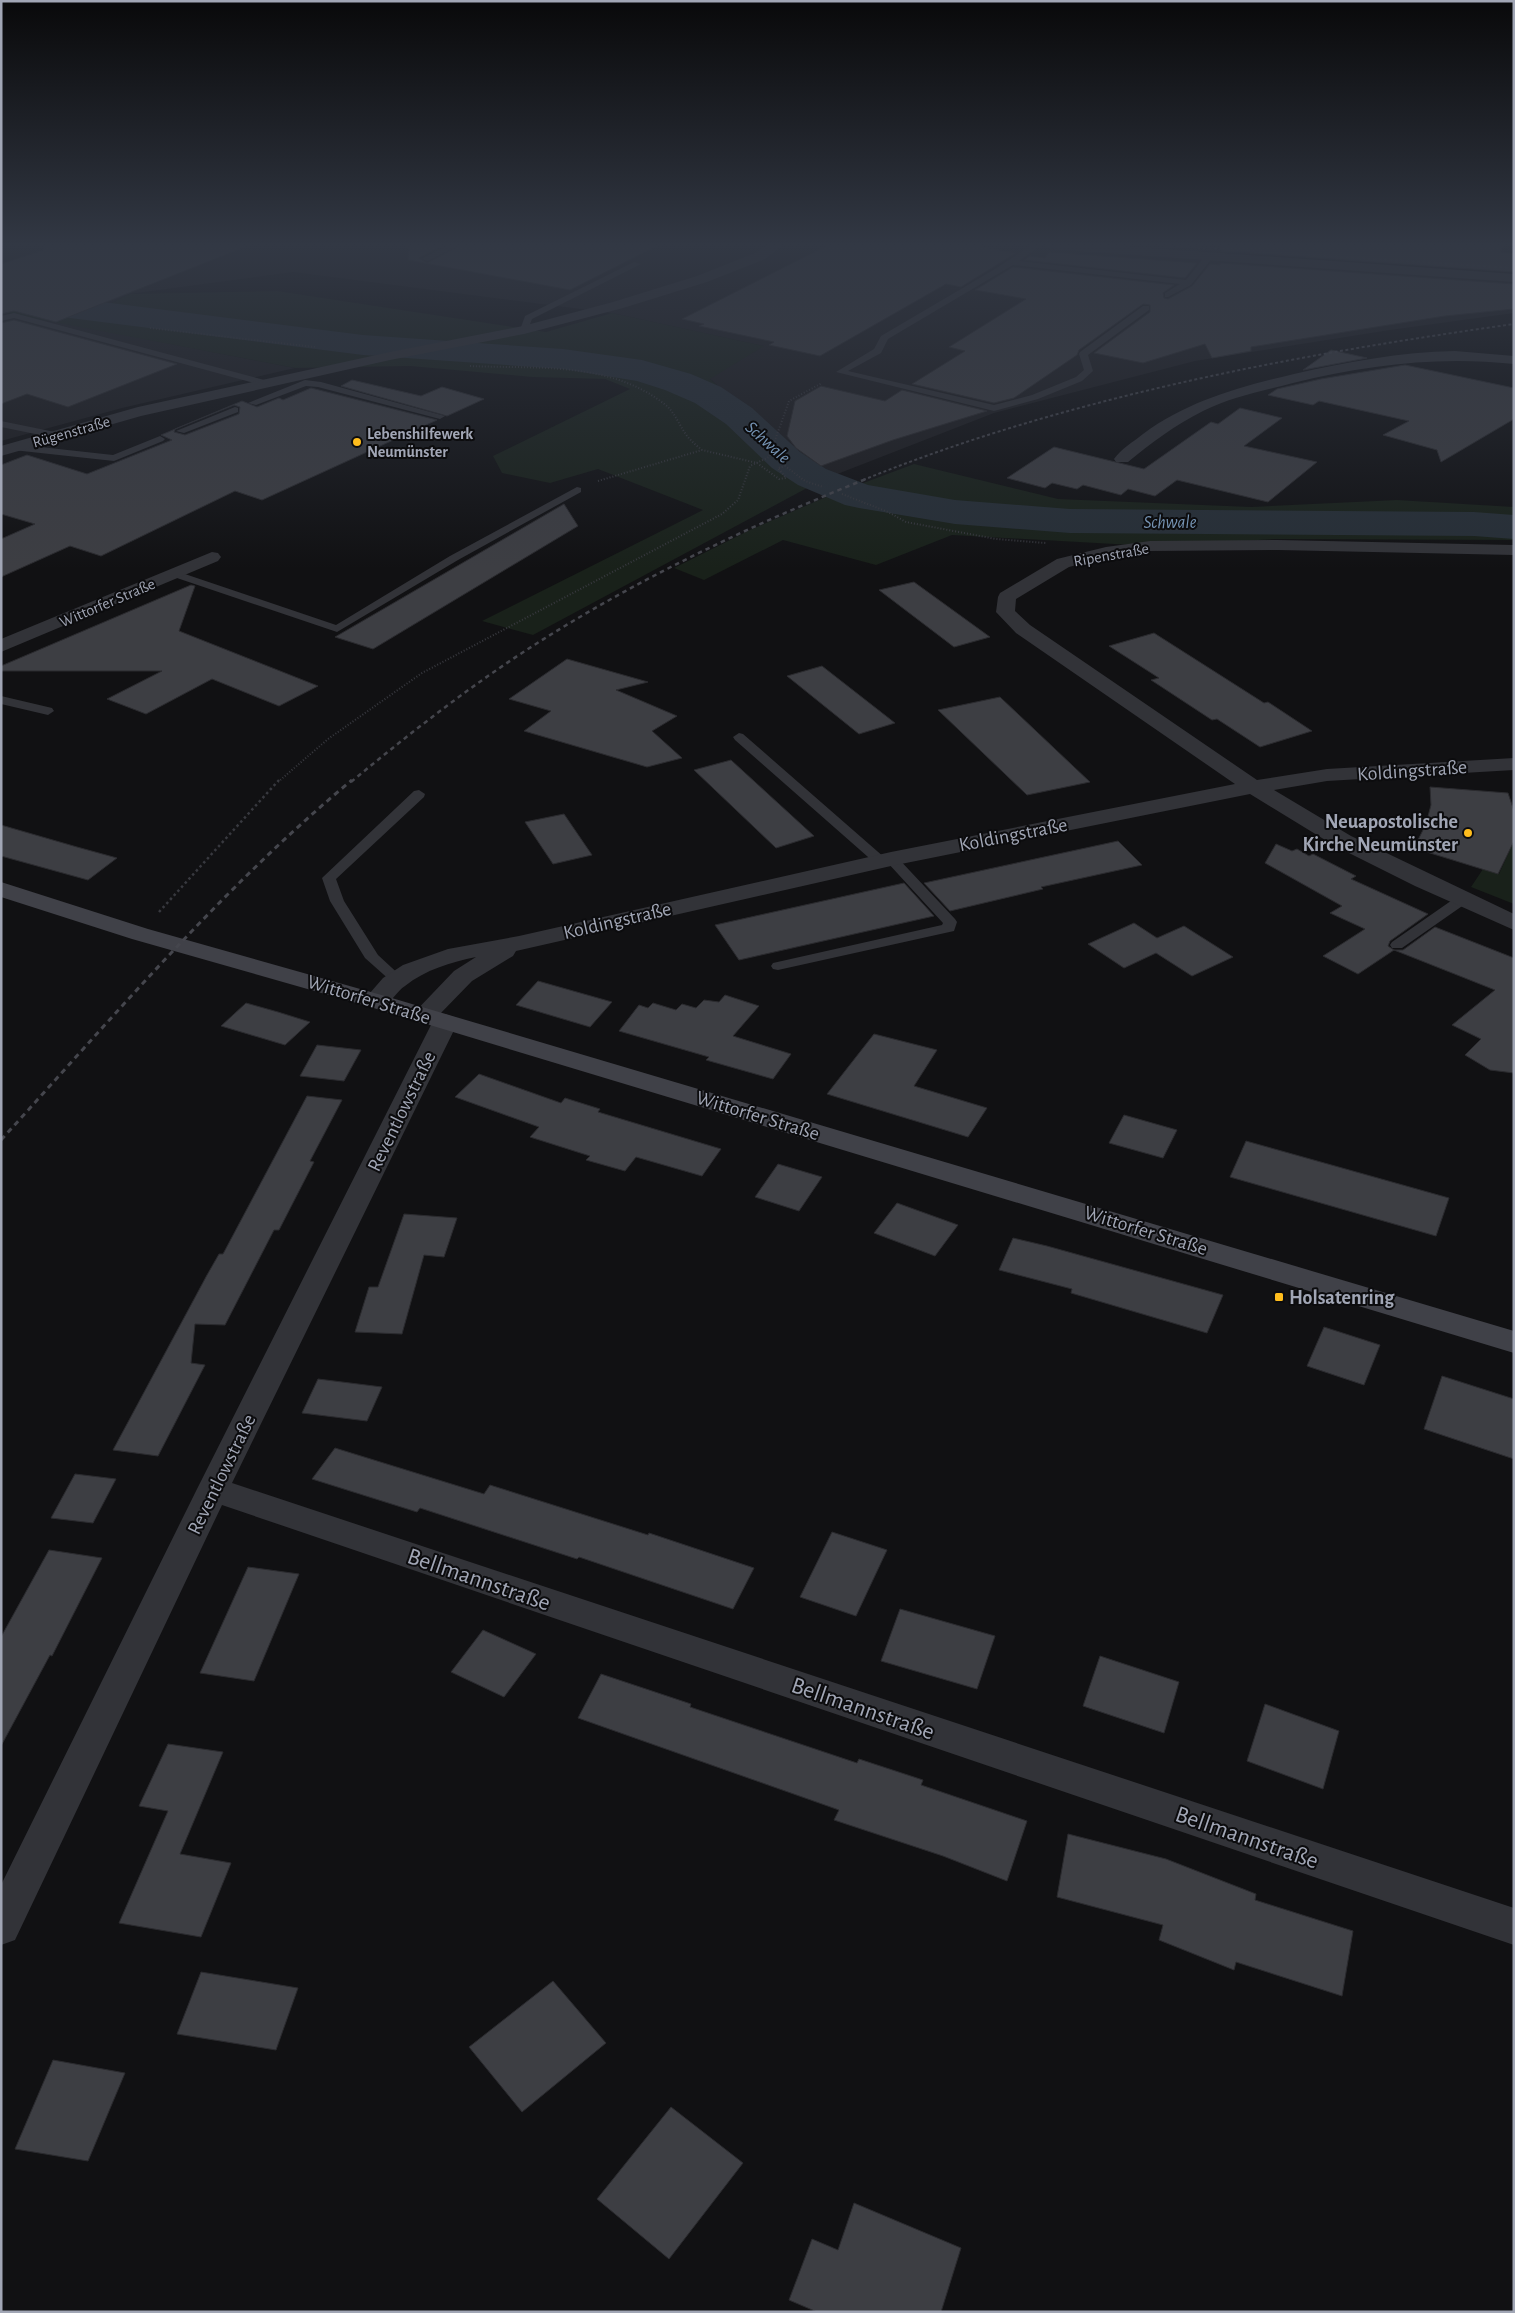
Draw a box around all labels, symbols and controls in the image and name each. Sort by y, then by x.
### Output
street label: Rügenstraße [31,413,112,451]
water label: Schwale [742,418,793,467]
place label: Lebenshilfewerk Neumünster [367,426,473,460]
marker: Lebenshilfewerk Neumünster [351,436,363,448]
water label: Schwale [1143,514,1197,532]
street label: Ripenstraße [1072,540,1150,569]
street label: Wittorfer Straße [57,576,157,630]
street label: Koldingstraße [1356,757,1468,785]
place label: Neuapostolische Kirche Neumünster [1302,812,1458,855]
street label: Koldingstraße [957,815,1069,855]
marker: Neuapostolische Kirche Neumünster [1462,827,1474,839]
street label: Koldingstraße [561,899,673,943]
street label: Wittorfer Straße [305,972,433,1028]
street label: Reventlowstraße [364,1048,440,1175]
street label: Wittorfer Straße [694,1088,822,1144]
street label: Wittorfer Straße [1082,1203,1210,1259]
place label: Holsatenring [1289,1288,1395,1308]
marker: Holsatenring [1273,1291,1285,1303]
street label: Reventlowstraße [184,1411,260,1538]
street label: Bellmannstraße [404,1544,553,1616]
street label: Bellmannstraße [788,1673,937,1745]
street label: Bellmannstraße [1172,1802,1321,1874]

